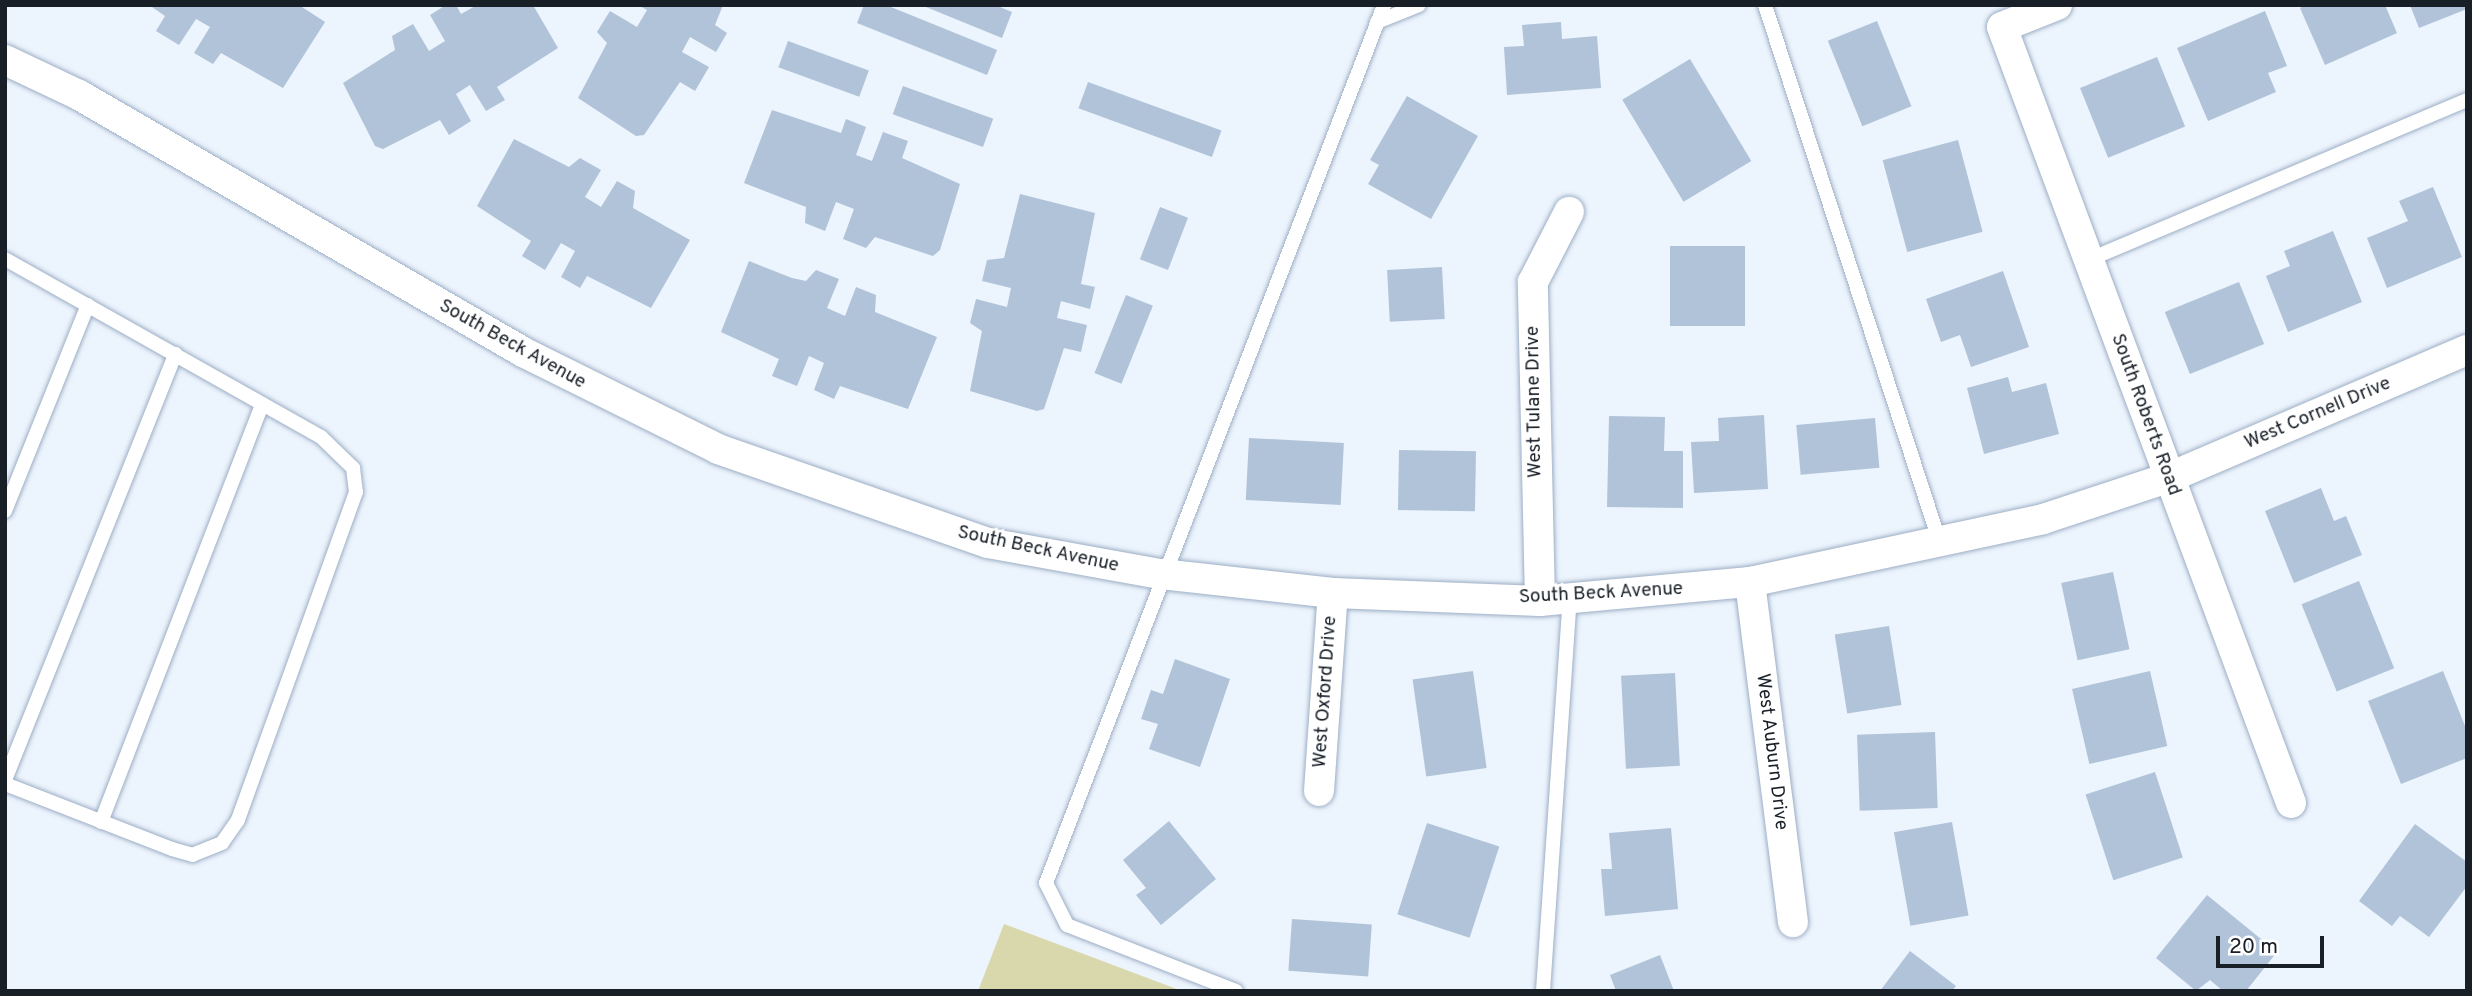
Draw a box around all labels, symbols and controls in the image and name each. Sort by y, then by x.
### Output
street label: South Beck Avenue [434,295,590,395]
street label: West Tulane Drive [1522,325,1548,479]
street label: South Roberts Road [2105,331,2185,499]
street label: West Cornell Drive [2241,373,2395,455]
street label: South Beck Avenue [955,522,1121,578]
street label: South Beck Avenue [1518,578,1684,610]
street label: West Oxford Drive [1309,615,1343,769]
street label: West Auburn Drive [1750,672,1792,832]
scale bar [2220,922,2328,966]
text: 20 m [2229,934,2278,961]

